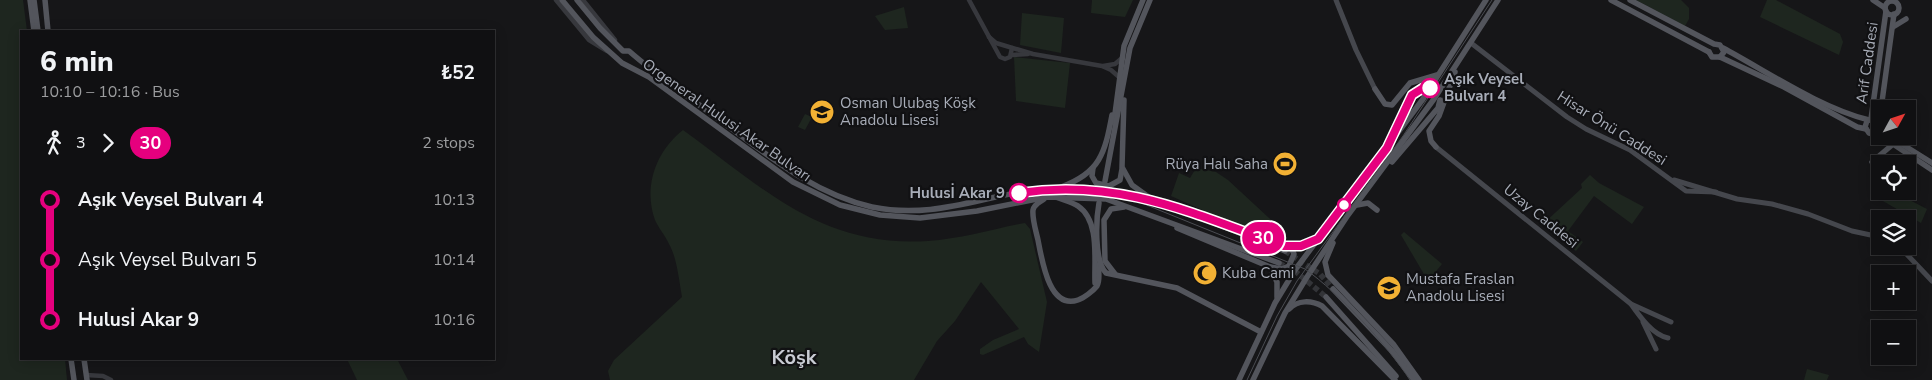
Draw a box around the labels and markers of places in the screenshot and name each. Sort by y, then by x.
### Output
place label: Aşık Veysel Bulvarı 4 [1444,69,1524,106]
marker: Aşık Veysel Bulvarı 4 [1420,78,1440,98]
place label: Osman Ulubaş Köşk Anadolu Lisesi [840,93,976,130]
school or university icon: Osman Ulubaş Köşk Anadolu Lisesi [809,99,835,125]
sports icon: Rüya Halı Saha [1272,151,1298,177]
place label: Rüya Halı Saha [1165,154,1268,174]
place label: Hulusİ Akar 9 [909,183,1005,203]
marker: Hulusİ Akar 9 [1009,183,1029,203]
unlabelled marker [1337,198,1351,212]
mosque icon: Kuba Cami [1192,260,1218,286]
place label: Kuba Cami [1222,263,1294,283]
place label: Mustafa Eraslan Anadolu Lisesi [1406,269,1514,306]
school or university icon: Mustafa Eraslan Anadolu Lisesi [1376,275,1402,301]

